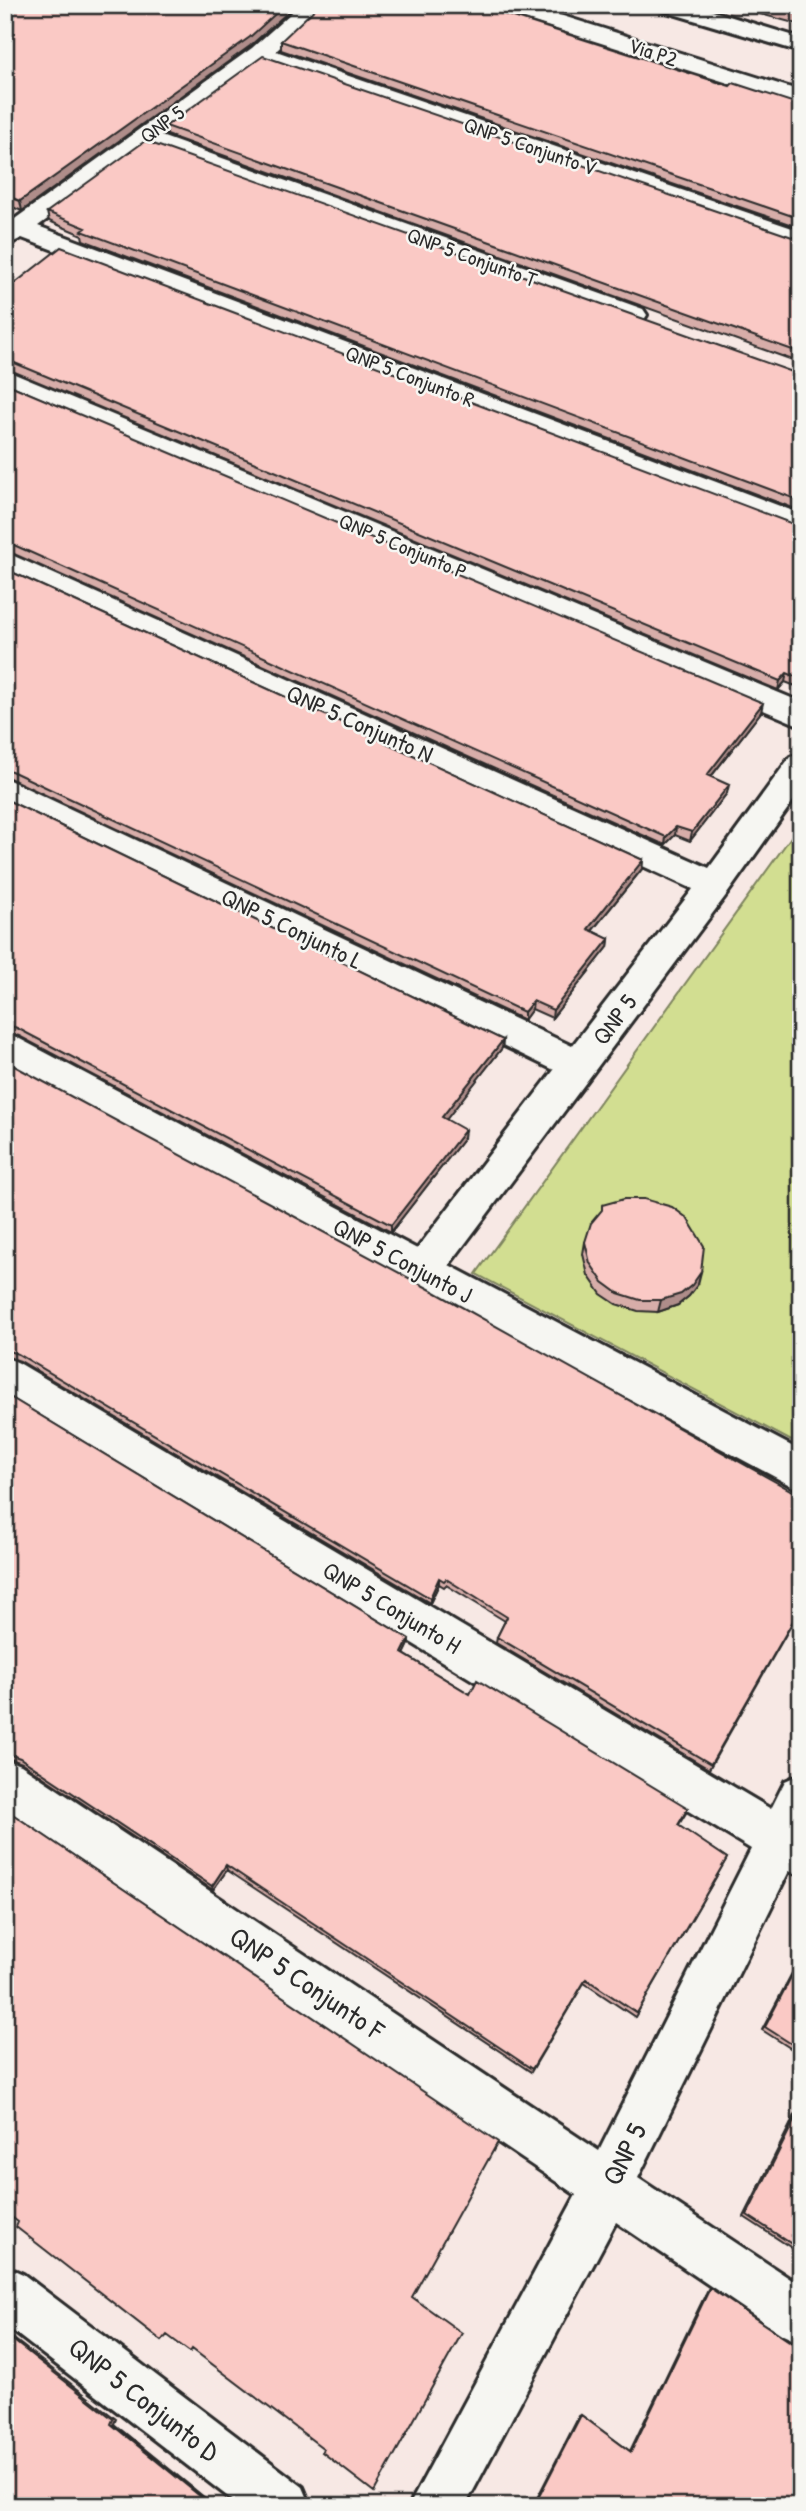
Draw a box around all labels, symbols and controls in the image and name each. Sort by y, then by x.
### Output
street label: Via P2 [625,31,681,73]
street label: QNP 5 [134,98,190,150]
street label: QNP 5 Conjunto V [460,110,600,182]
street label: QNP 5 Conjunto T [403,220,542,294]
street label: QNP 5 Conjunto R [341,338,479,414]
street label: QNP 5 Conjunto P [335,506,471,586]
street label: QNP 5 Conjunto N [282,676,438,770]
street label: QNP 5 Conjunto L [216,880,368,976]
street label: QNP 5 [584,987,644,1051]
street label: QNP 5 Conjunto J [328,1210,478,1310]
street label: QNP 5 Conjunto H [317,1553,467,1661]
street label: QNP 5 Conjunto F [222,1917,393,2050]
street label: QNP 5 [593,2116,655,2192]
street label: QNP 5 Conjunto D [61,2328,228,2470]

